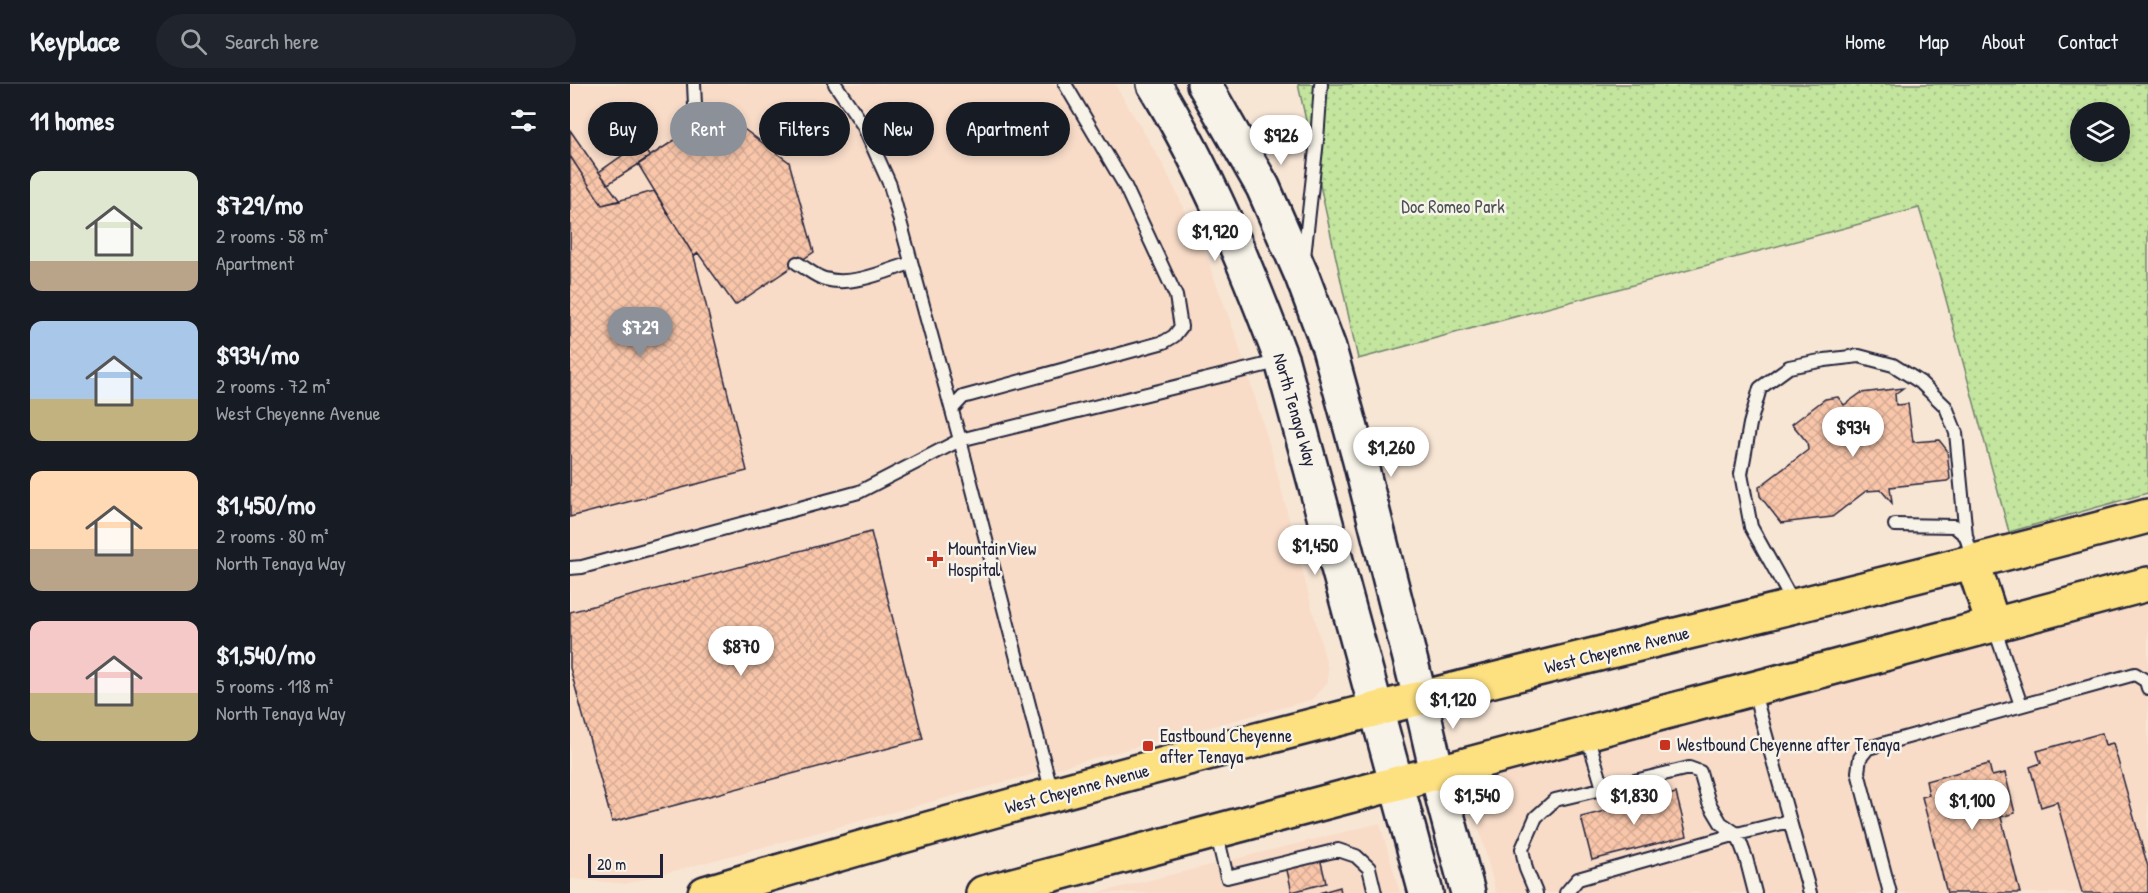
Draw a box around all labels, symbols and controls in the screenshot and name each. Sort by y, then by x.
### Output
search box [156,14,576,68]
text: Keyplace [30,22,120,60]
icon: search [177,25,210,58]
text: Search here [225,26,319,56]
text: Home [1845,27,1886,56]
text: Map [1919,27,1949,56]
text: About [1982,27,2025,56]
text: Contact [2058,27,2118,56]
chip: Buy [588,102,658,156]
chip: Rent [670,102,747,156]
chip: Filters [759,102,850,156]
chip: New [862,102,934,156]
chip: Apartment [946,102,1070,156]
map controls [2070,102,2130,162]
button: layers [2070,102,2130,162]
text: 11 homes [30,103,114,138]
icon: filters [507,104,540,137]
pin: $926 [1245,115,1317,166]
text: $926 [1264,121,1298,148]
text: $729/mo [216,187,303,222]
park label: Doc Romeo Park [1401,194,1505,219]
icon: home [78,195,150,267]
pin: $1,920 [1166,211,1264,262]
text: $1,920 [1191,217,1239,244]
text: 2 rooms · 58 m² [216,222,328,249]
text: Apartment [216,249,294,276]
pin: $729 [604,307,676,358]
text: $729 [622,313,658,340]
text: $934/mo [216,337,299,372]
icon: home [78,345,150,417]
street label: North Tenaya Way [1267,350,1324,470]
text: 2 rooms · 72 m² [216,372,330,399]
text: West Cheyenne Avenue [216,399,381,426]
pin: $934 [1817,407,1889,458]
text: $934 [1836,413,1870,440]
pin: $1,260 [1342,427,1440,478]
text: $1,260 [1367,433,1415,460]
text: $1,450/mo [216,487,315,522]
icon: home [78,495,150,567]
text: 2 rooms · 80 m² [216,522,329,549]
pin: $1,450 [1266,525,1364,576]
text: $1,450 [1292,531,1338,558]
place label: MountainView Hospital [948,536,1036,582]
text: North Tenaya Way [216,549,346,576]
marker: MountainView Hospital [926,550,944,568]
street label: West Cheyenne Avenue [1542,619,1692,680]
pin: $870 [705,626,777,677]
text: $870 [722,632,760,659]
text: $1,540/mo [216,637,315,672]
icon: home [78,645,150,717]
text: 5 rooms · 118 m² [216,672,333,699]
pin: $1,120 [1404,679,1502,730]
text: $1,120 [1429,685,1477,712]
text: North Tenaya Way [216,699,346,726]
place label: Eastbound Cheyenne after Tenaya [1160,723,1292,769]
place label: Westbound Cheyenne after Tenaya [1677,732,1900,757]
marker: Westbound Cheyenne after Tenaya [1658,738,1672,752]
marker: Eastbound Cheyenne after Tenaya [1141,739,1155,753]
street label: West Cheyenne Avenue [1002,757,1152,820]
pin: $1,540 [1428,775,1526,826]
pin: $1,830 [1585,775,1683,826]
pin: $1,100 [1923,780,2021,831]
text: $1,540 [1454,781,1500,808]
text: $1,830 [1610,781,1658,808]
text: $1,100 [1949,786,1995,813]
scale bar [588,851,663,878]
text: 20 m [597,853,626,875]

